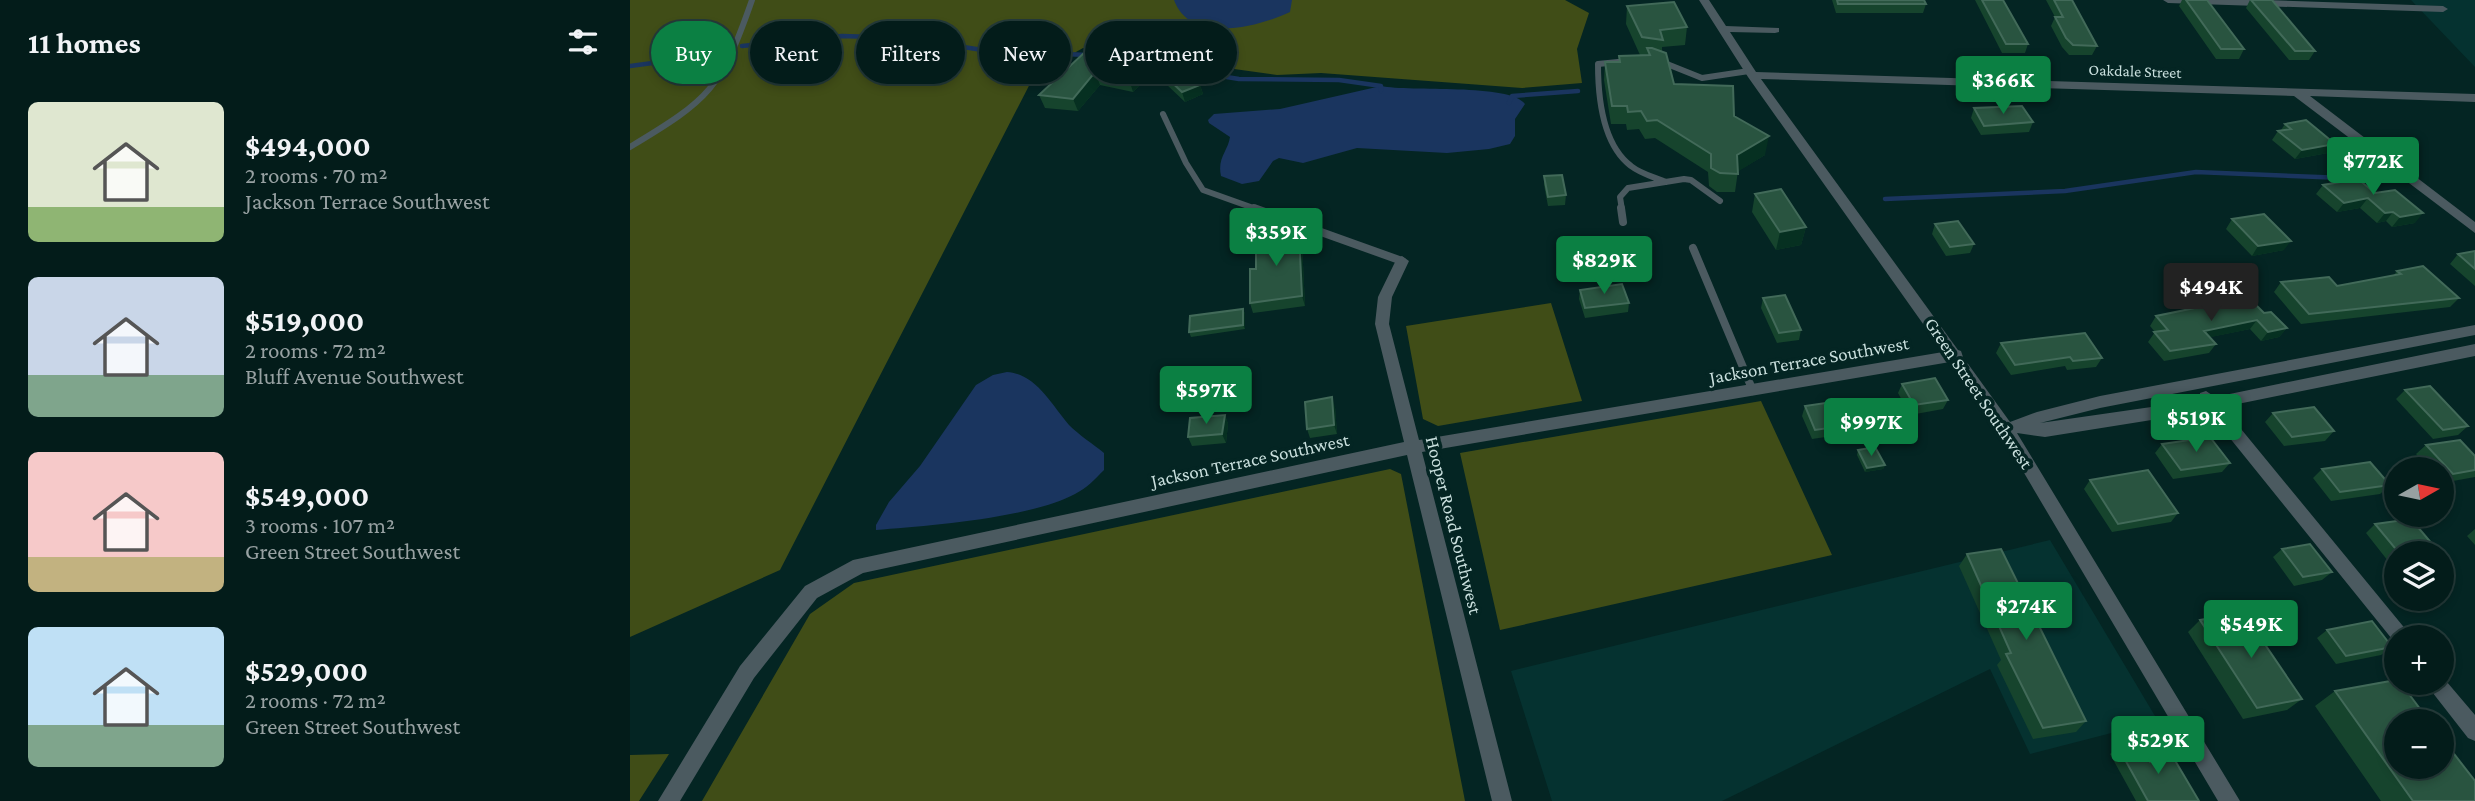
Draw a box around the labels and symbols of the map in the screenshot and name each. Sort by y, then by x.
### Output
pin: $366K [1954,57,2052,116]
street label: Oakdale Street [2088,61,2183,81]
pin: $772K [2324,138,2422,197]
pin: $359K [1227,208,1325,268]
pin: $829K [1555,236,1653,296]
pin: $494K [2162,264,2260,323]
street label: Green Street Southwest [1921,313,2038,473]
street label: Jackson Terrace Southwest [1706,332,1911,388]
pin: $597K [1157,366,1255,426]
pin: $519K [2147,394,2245,454]
pin: $997K [1822,398,1920,458]
street label: Jackson Terrace Southwest [1147,429,1352,492]
street label: Hooper Road Southwest [1422,434,1486,617]
north arrow [2384,457,2454,527]
pin: $274K [1977,582,2075,642]
pin: $549K [2202,600,2300,660]
pin: $529K [2109,716,2207,776]

